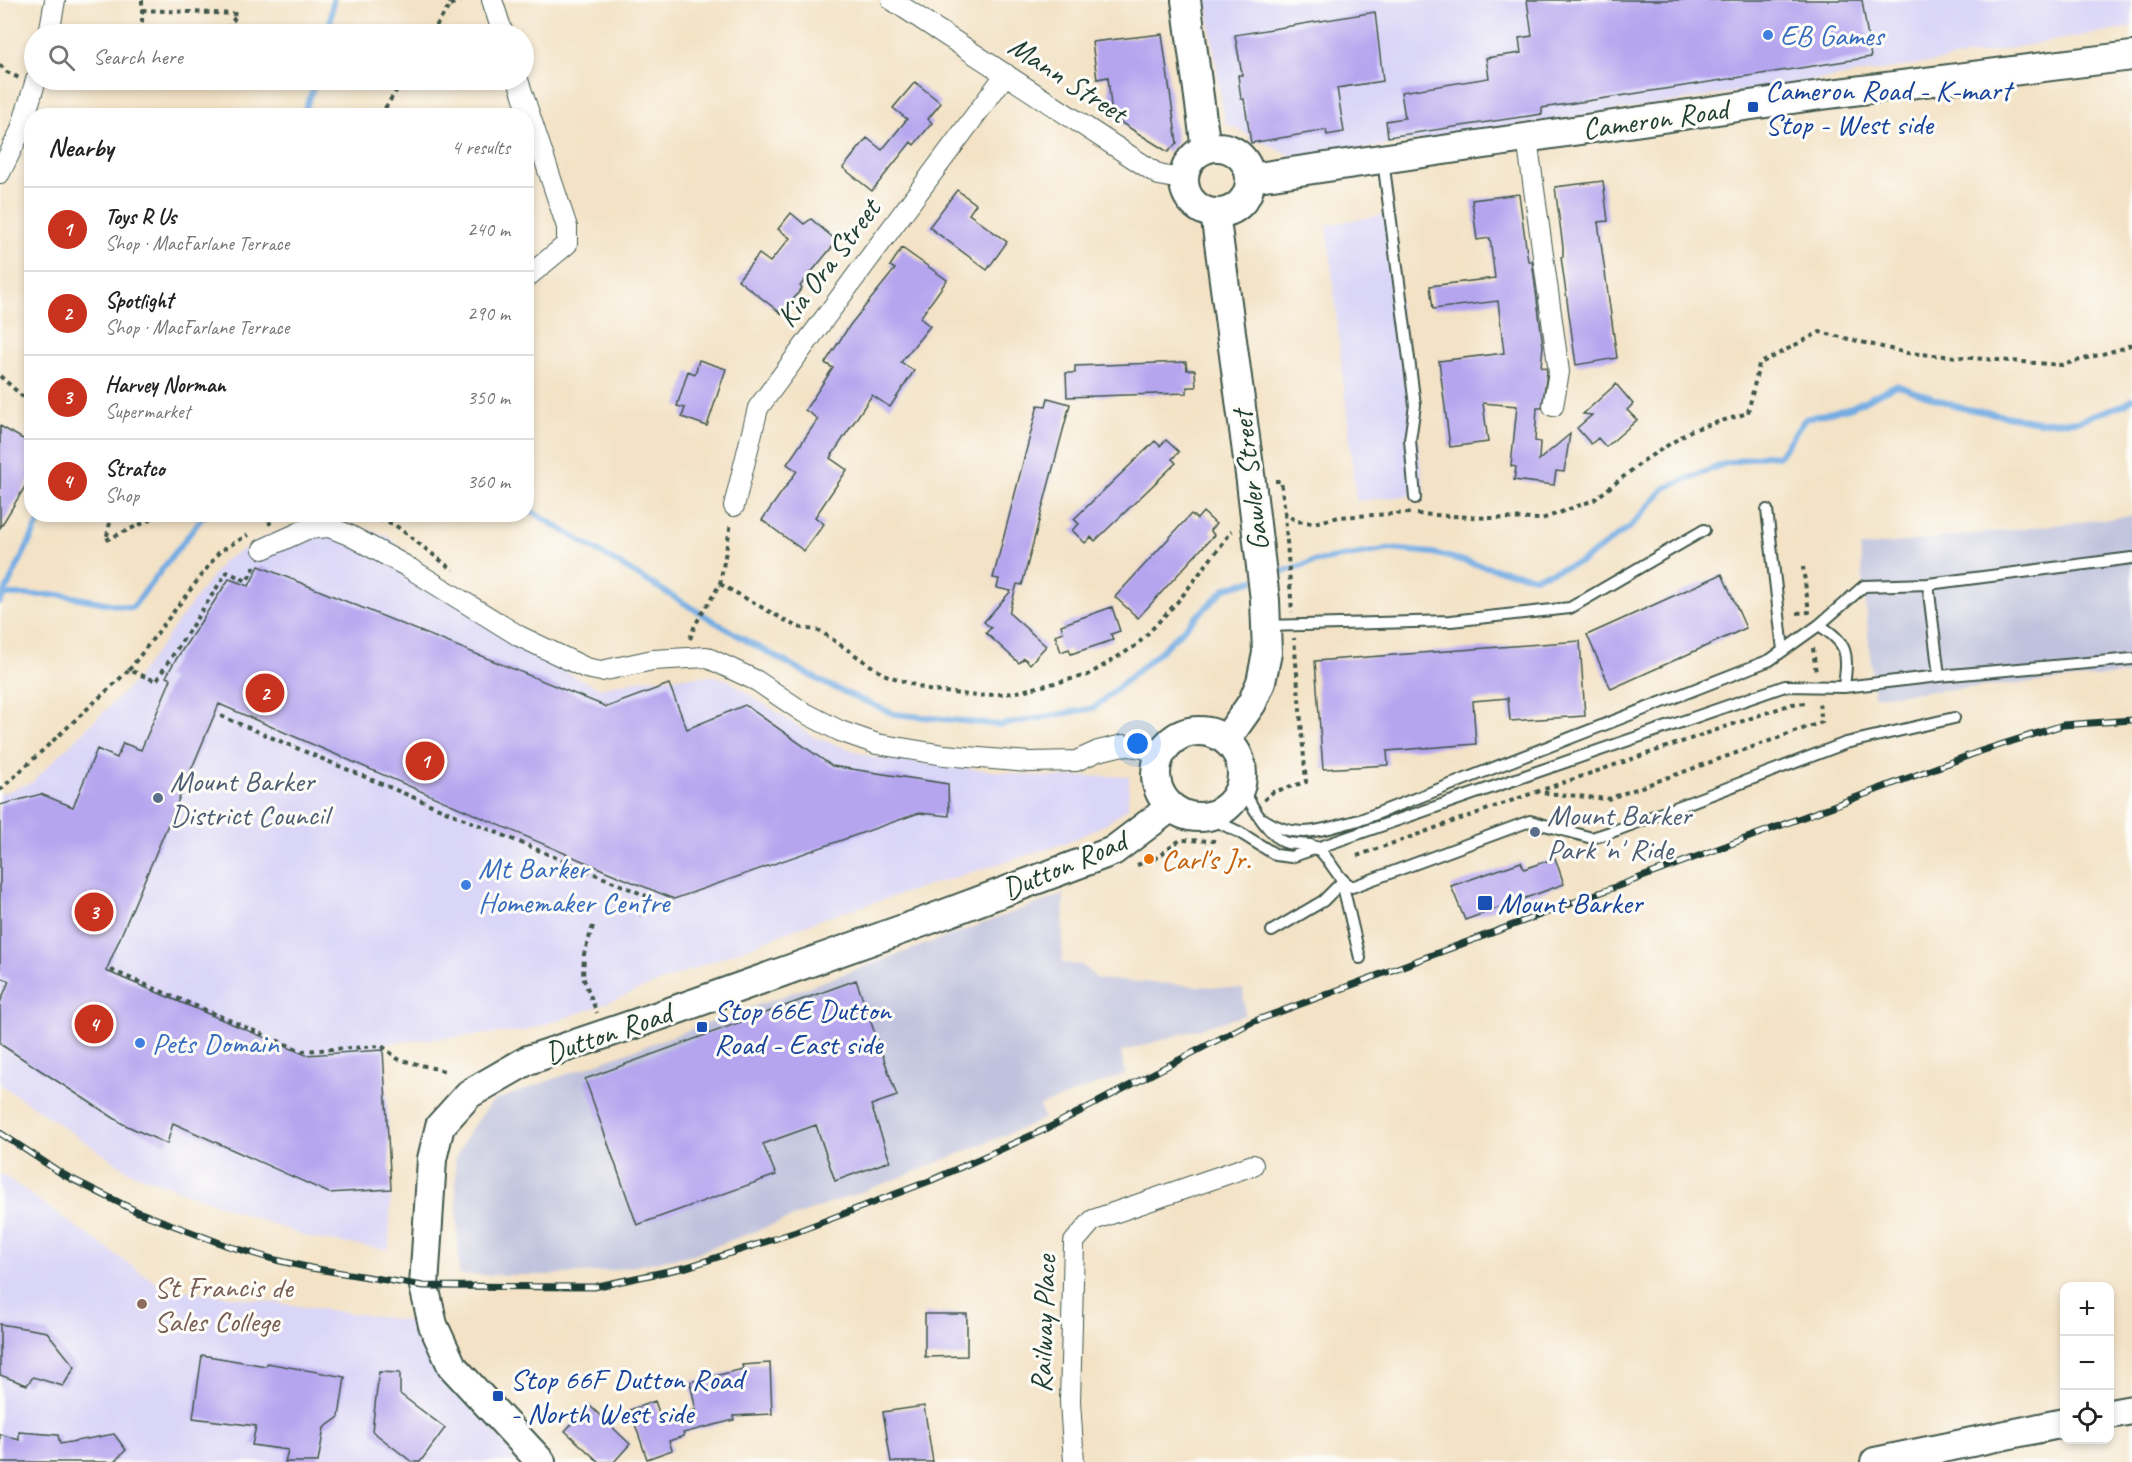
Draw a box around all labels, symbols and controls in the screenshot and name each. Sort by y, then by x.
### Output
place label: EB Games [1780,16,1886,54]
search box [24,24,534,90]
street label: Mann Street [1002,27,1137,133]
marker: EB Games [1761,28,1775,42]
icon: search [45,41,78,74]
text: Search here [93,43,183,71]
place label: Cameron Road - K-mart Stop - West side [1765,71,2015,143]
street label: Cameron Road [1580,89,1734,148]
marker: Cameron Road - K-mart Stop - West side [1746,100,1760,114]
text: Nearby [48,131,113,164]
text: 4 results [451,135,510,160]
street label: Kia Ora Street [768,189,890,334]
text: Toys R Us [105,203,176,231]
text: 1 [63,217,72,242]
text: 240 m [467,217,510,242]
text: Shop · MacFarlane Terrace [105,231,289,256]
text: Spotlight [105,287,173,315]
text: 2 [63,301,72,326]
text: 290 m [467,301,510,326]
text: Shop · MacFarlane Terrace [105,315,289,340]
text: Harvey Norman [105,371,226,399]
text: 3 [63,385,72,410]
text: 350 m [467,385,510,410]
text: Supermarket [105,399,190,424]
street label: Gawler Street [1222,405,1277,553]
text: Stratco [105,455,165,483]
text: 4 [63,469,72,494]
text: 360 m [467,469,510,494]
text: Shop [105,483,139,508]
pin: 2 [246,670,284,716]
your location [1123,729,1152,758]
pin: 1 [406,738,444,783]
place label: Mount Barker District Council [170,762,333,834]
marker: Mount Barker District Council [151,791,165,805]
place label: Mount Barker Park 'n' Ride [1547,796,1693,868]
street label: Dutton Road [996,820,1136,908]
marker: Mount Barker Park 'n' Ride [1528,825,1542,839]
place label: Carl's Jr. [1161,840,1251,878]
place label: Mt Barker Homemaker Centre [478,849,672,921]
marker: Carl's Jr. [1142,852,1156,866]
marker: Mt Barker Homemaker Centre [459,878,473,892]
place label: Mount Barker [1498,884,1644,922]
pin: 3 [74,890,113,934]
marker: Mount Barker [1476,894,1494,912]
place label: Stop 66E Dutton Road - East side [714,991,892,1063]
street label: Dutton Road [540,992,680,1072]
pin: 4 [74,1002,113,1046]
marker: Stop 66E Dutton Road - East side [695,1020,709,1034]
place label: Pets Domain [152,1024,280,1062]
marker: Pets Domain [133,1036,147,1050]
street label: Railway Place [1022,1252,1064,1393]
place label: St Francis de Sales College [154,1268,295,1340]
map controls [2060,1282,2114,1444]
button: + [2060,1282,2114,1336]
marker: St Francis de Sales College [135,1297,149,1311]
button: − [2060,1336,2114,1390]
place label: Stop 66F Dutton Road - North West side [510,1360,747,1432]
marker: Stop 66F Dutton Road - North West side [491,1389,505,1403]
button: locate [2060,1390,2114,1444]

